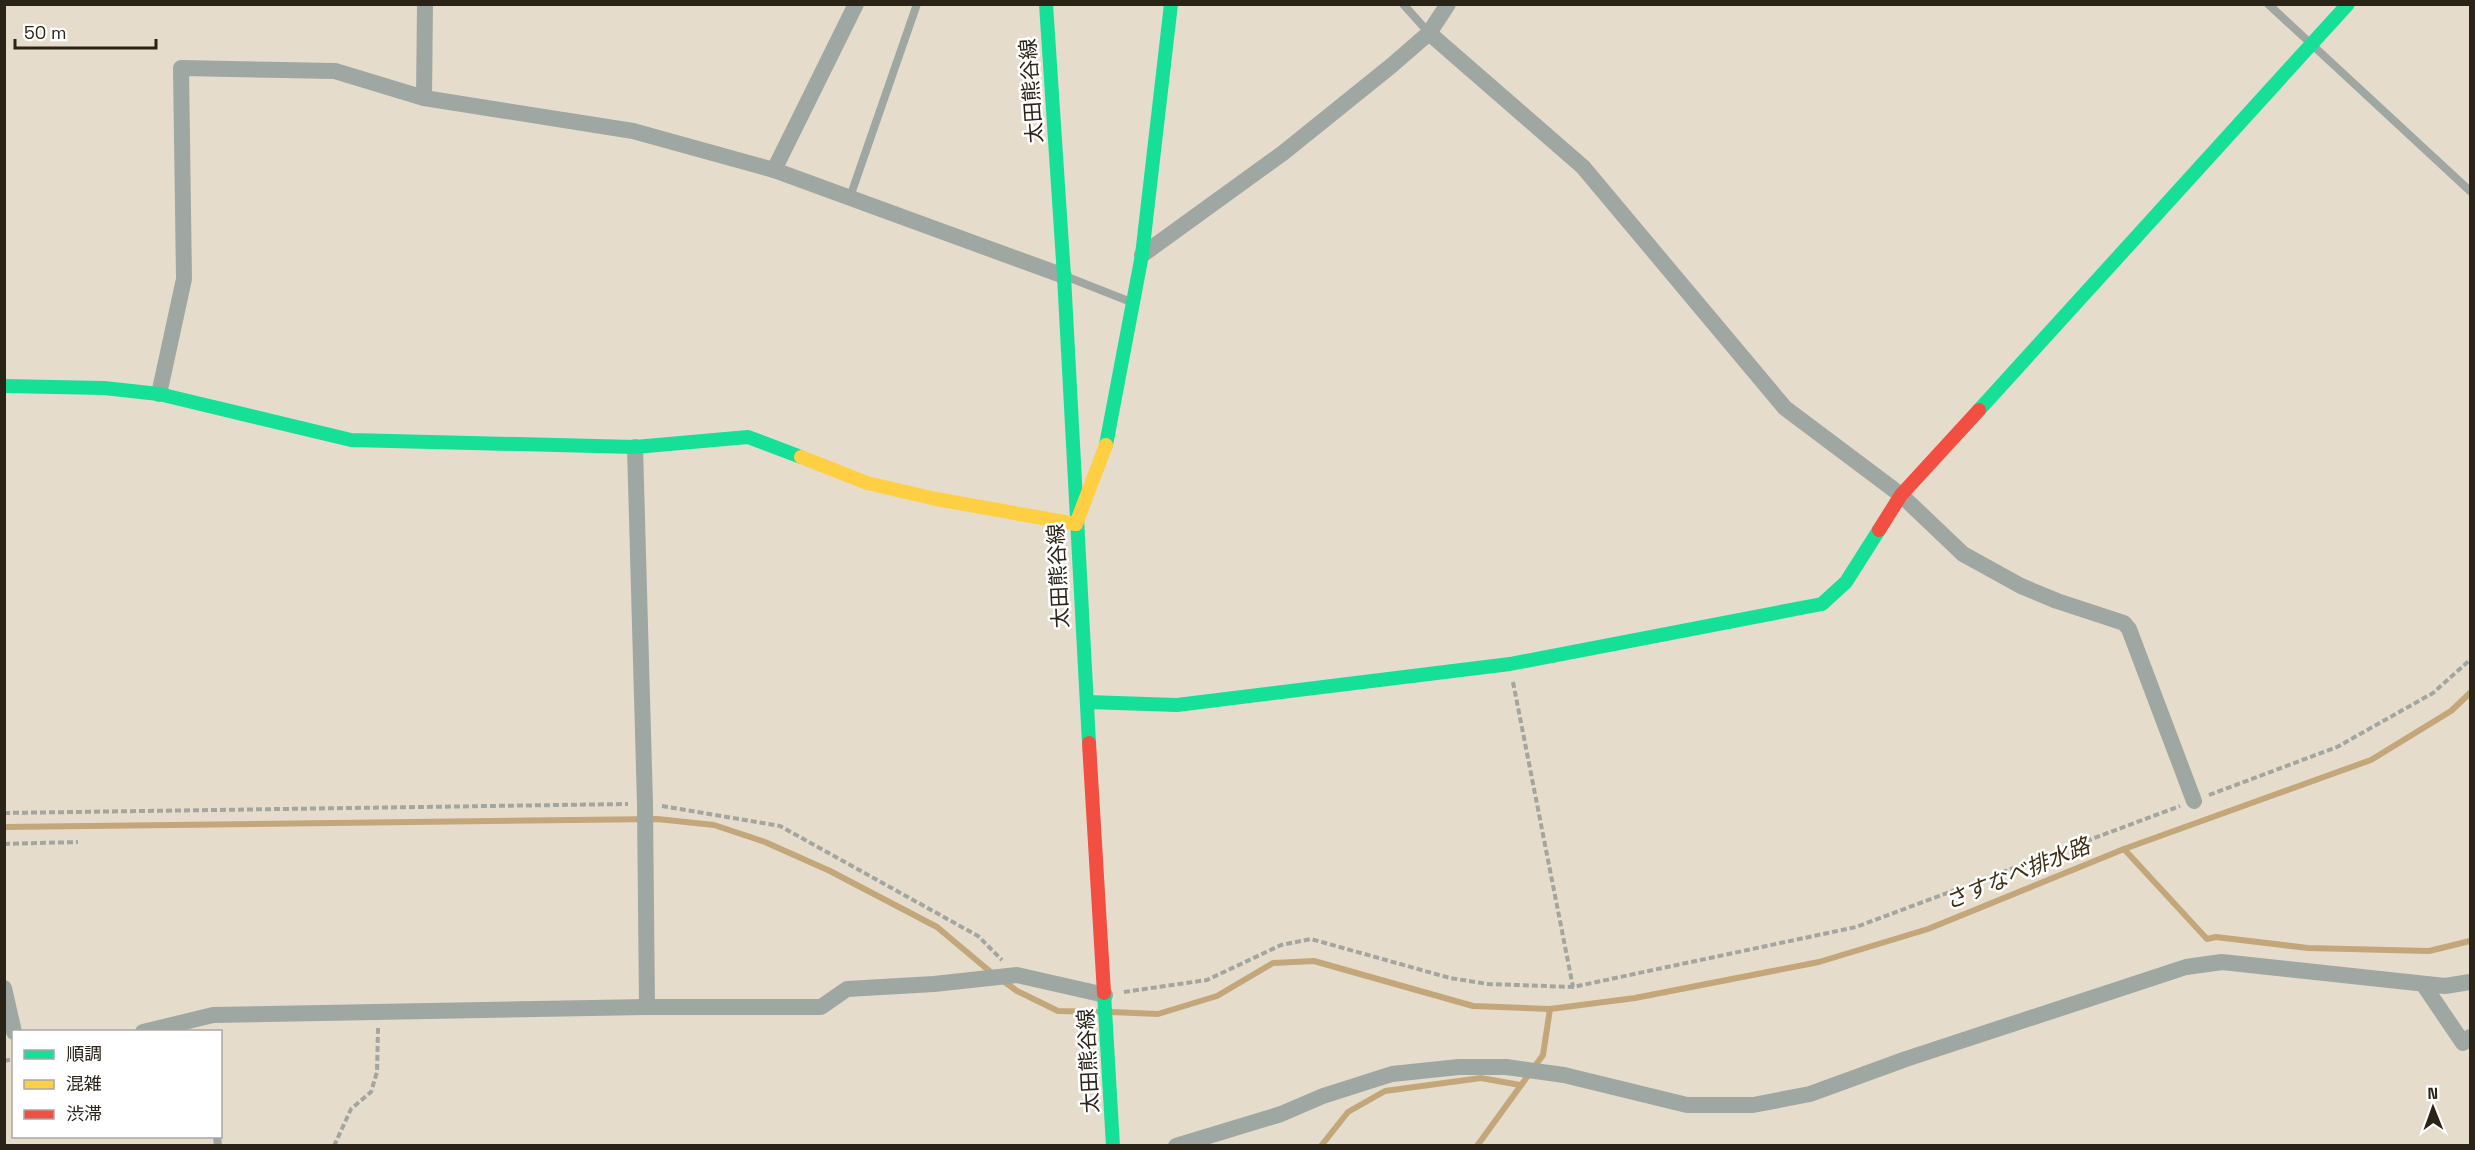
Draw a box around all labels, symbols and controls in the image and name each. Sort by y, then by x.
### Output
scale bar [15,12,156,50]
text: 50 m [24,21,66,44]
street label: 太田熊谷線 [1014,38,1048,144]
street label: 太田熊谷線 [1042,523,1074,629]
water label: さすなべ排水路 [1940,830,2095,915]
street label: 太田熊谷線 [1072,1008,1104,1114]
legend [12,1030,222,1138]
text: 順調 [66,1042,102,1065]
text: 混雑 [66,1072,102,1095]
north arrow [2403,1078,2463,1138]
text: N [2427,1083,2438,1104]
text: 渋滞 [66,1102,102,1125]

